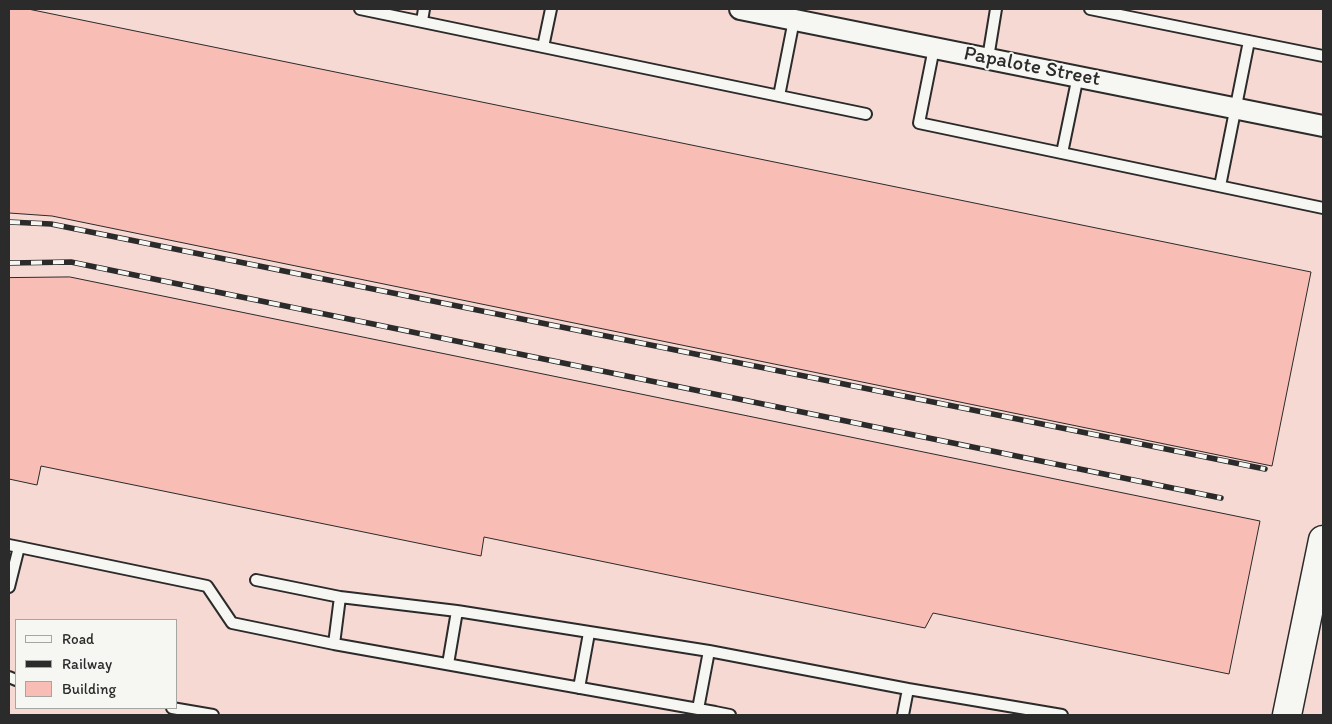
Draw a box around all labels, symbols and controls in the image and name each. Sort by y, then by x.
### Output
street label: Papalote Street [962,41,1102,93]
legend [15,619,178,709]
text: Road [62,630,94,648]
text: Railway [62,655,112,673]
text: Building [62,680,116,698]

